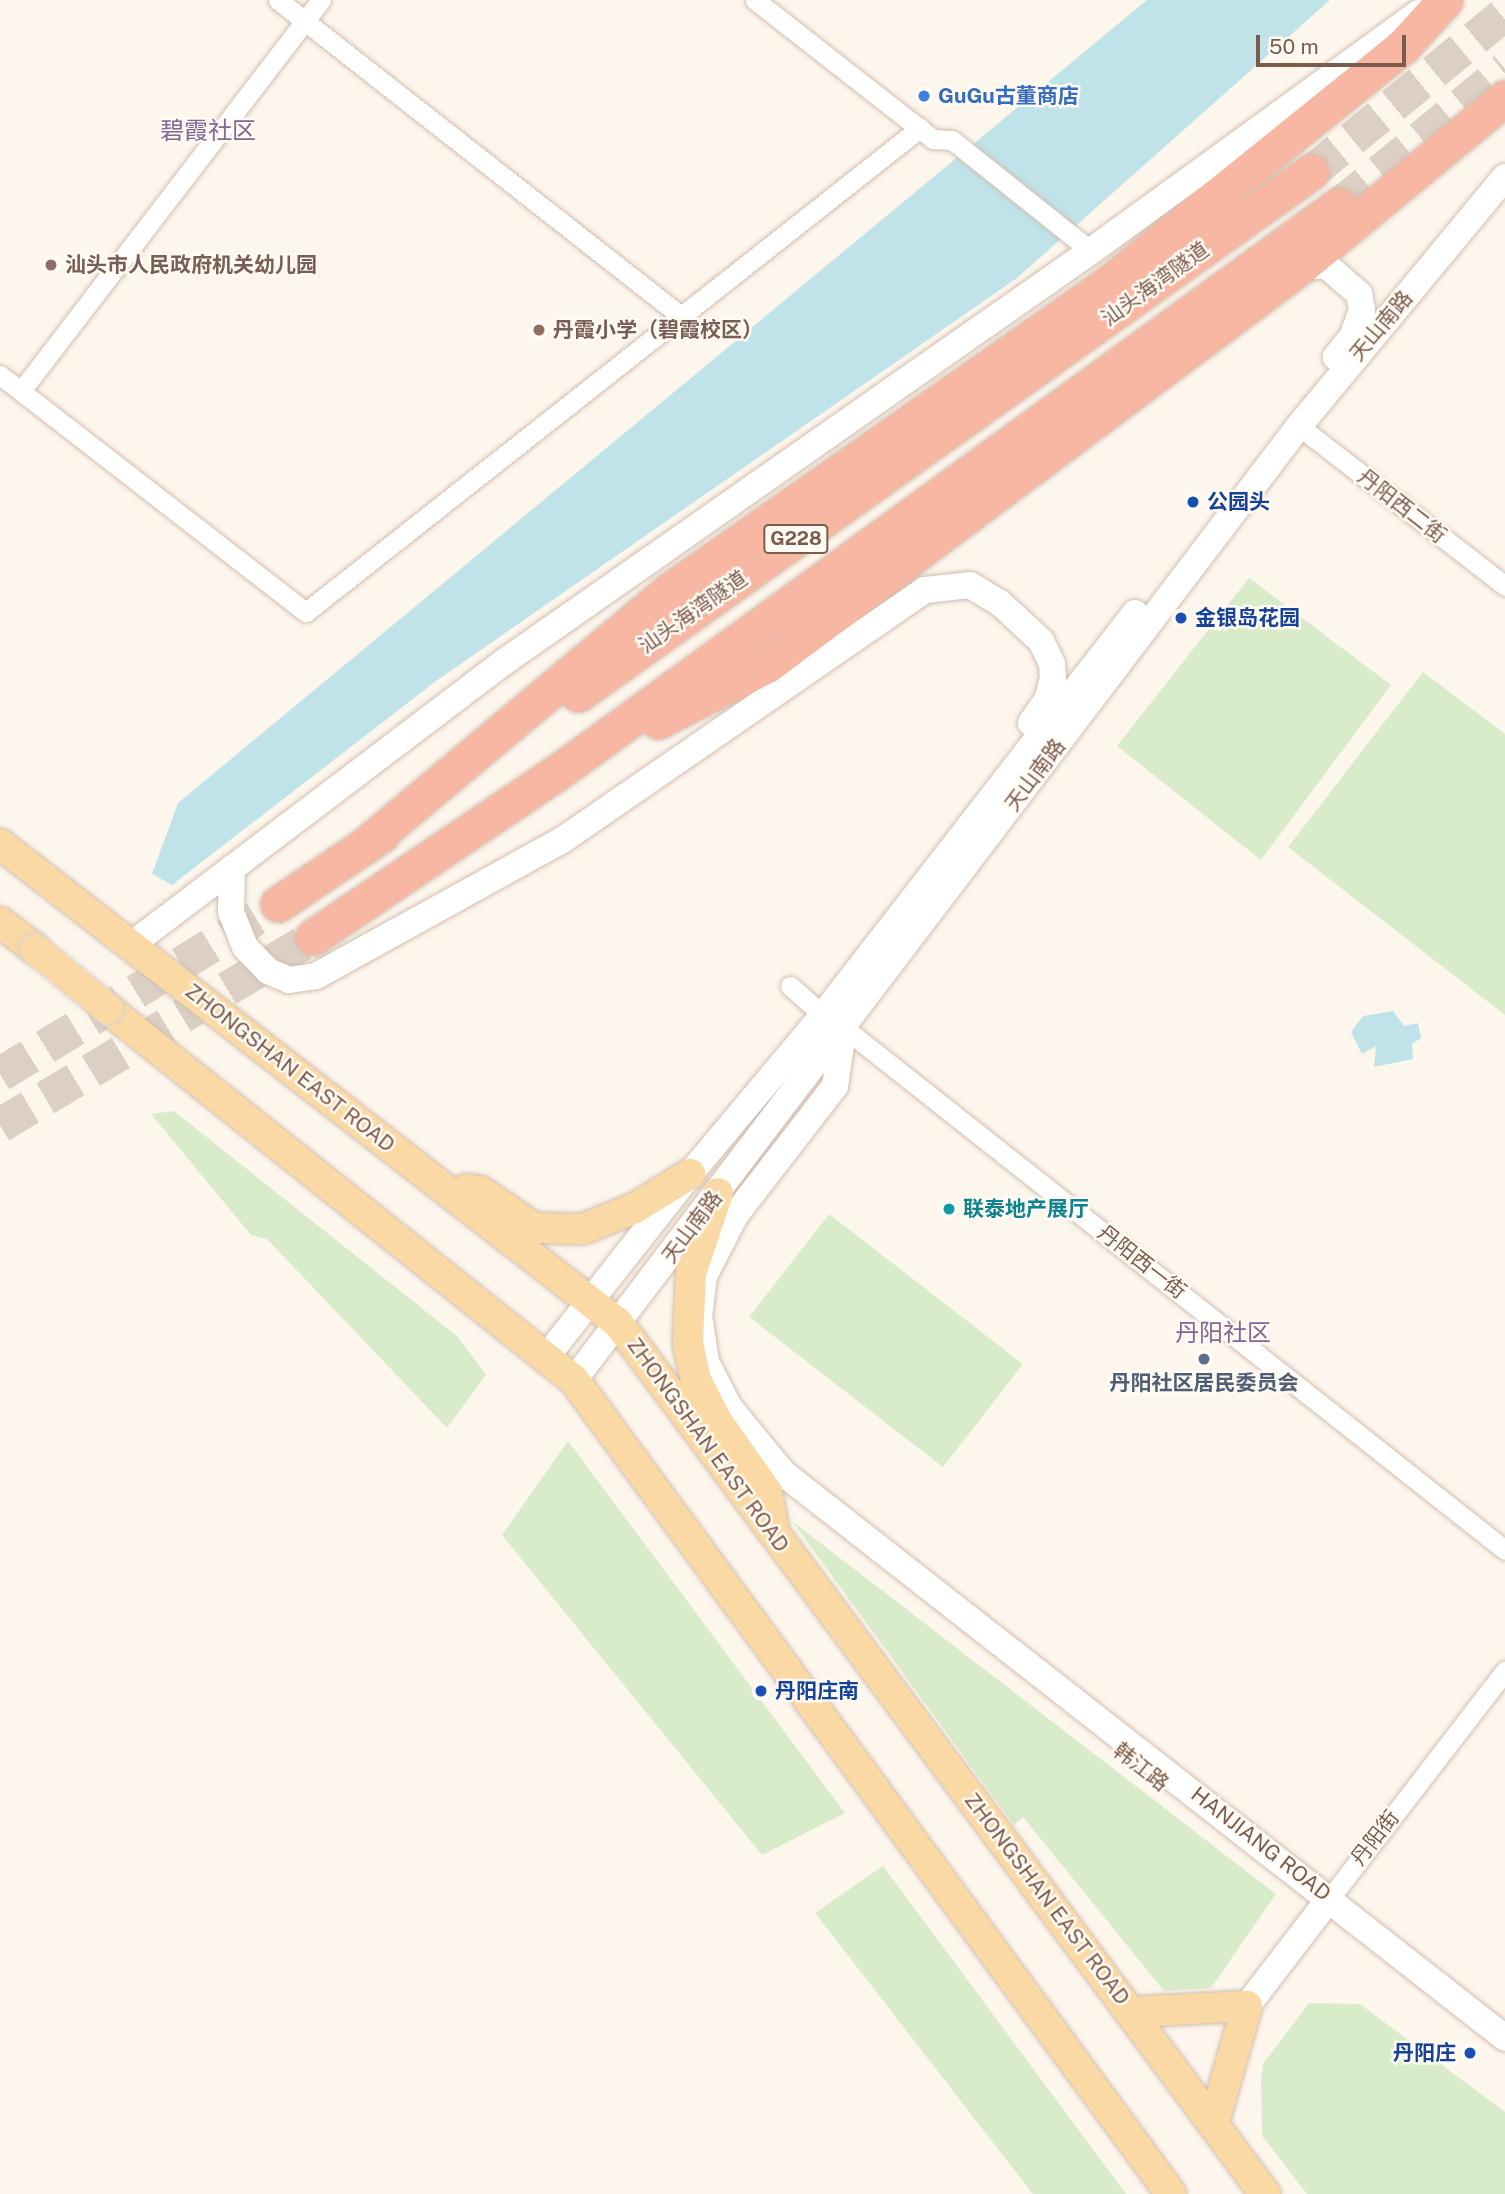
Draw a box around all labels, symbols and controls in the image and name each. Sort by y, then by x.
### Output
scale bar [1260,21,1410,65]
text: 50 m [1269,34,1319,59]
place label: GuGu古董商店 [938,83,1079,109]
marker: GuGu古董商店 [916,88,932,104]
district label: 碧霞社区 [160,117,256,145]
street label: 汕头海湾隧道 [1097,237,1213,331]
place label: 汕头市人民政府机关幼儿园 [65,252,317,278]
marker: 汕头市人民政府机关幼儿园 [43,257,59,273]
street label: 天山南路 [1344,286,1418,366]
place label: 丹霞小学（碧霞校区） [553,317,763,343]
marker: 丹霞小学（碧霞校区） [531,322,547,338]
street label: 丹阳西二街 [1353,464,1451,548]
place label: 公园头 [1207,489,1270,515]
marker: 公园头 [1185,494,1201,510]
road number: G228 [763,524,829,554]
street label: 汕头海湾隧道 [634,566,752,658]
place label: 金银岛花园 [1195,605,1300,631]
marker: 金银岛花园 [1173,610,1189,626]
street label: 天山南路 [1000,734,1070,816]
street label: ZHONGSHAN EAST ROAD [180,978,400,1158]
street label: 天山南路 [657,1186,727,1268]
place label: 联泰地产展厅 [963,1196,1089,1222]
marker: 联泰地产展厅 [941,1201,957,1217]
street label: 丹阳西一街 [1093,1220,1191,1304]
district label: 丹阳社区 [1175,1319,1271,1347]
street label: ZHONGSHAN EAST ROAD [622,1333,794,1557]
marker: 丹阳社区居民委员会 [1196,1351,1212,1367]
place label: 丹阳社区居民委员会 [1110,1370,1298,1396]
place label: 丹阳庄南 [775,1678,859,1704]
marker: 丹阳庄南 [753,1683,769,1699]
street label: 韩江路 [1108,1738,1174,1796]
street label: HANJIANG ROAD [1186,1782,1336,1906]
street label: ZHONGSHAN EAST ROAD [959,1788,1135,2010]
street label: 丹阳街 [1346,1805,1404,1871]
place label: 丹阳庄 [1393,2040,1456,2066]
marker: 丹阳庄 [1462,2045,1478,2061]

